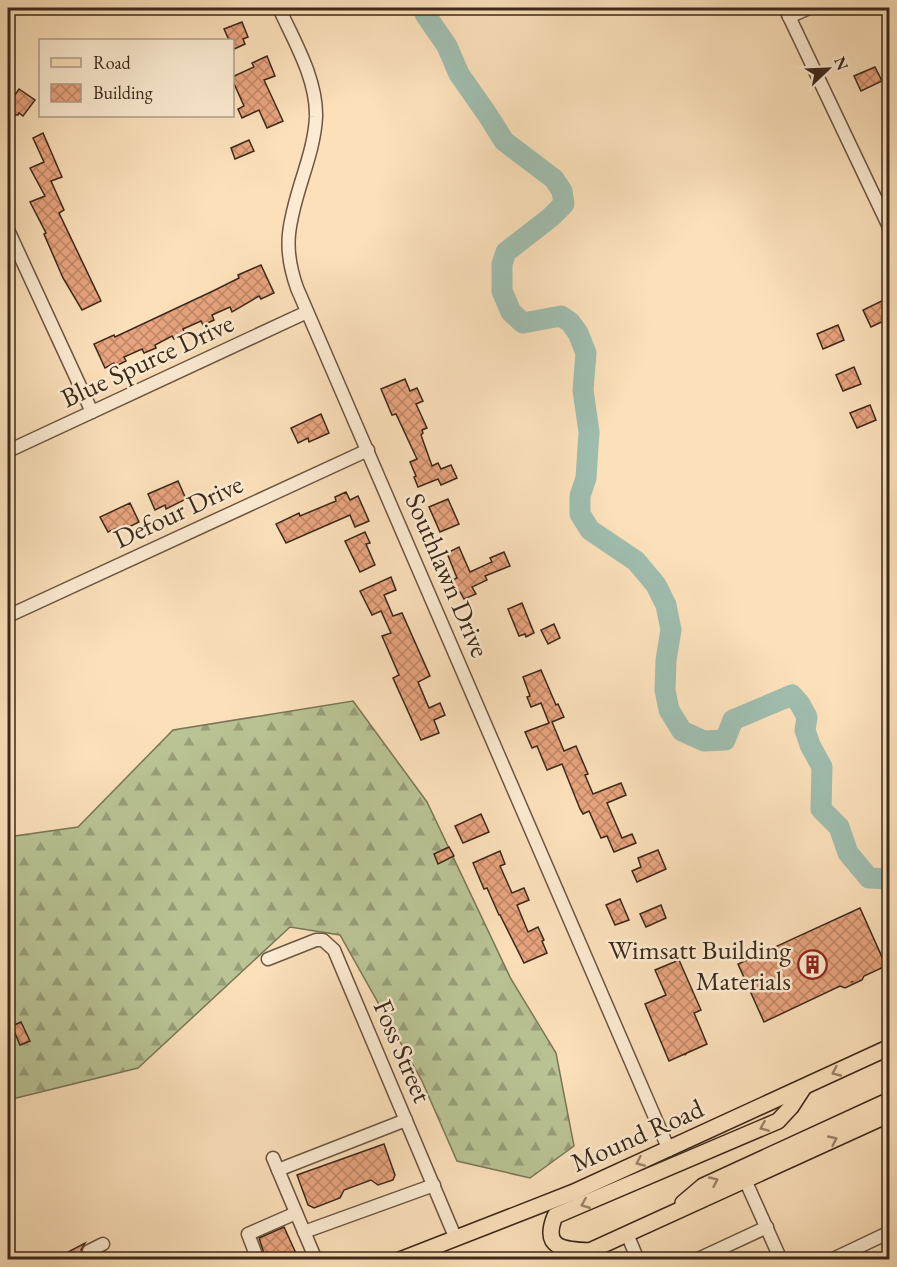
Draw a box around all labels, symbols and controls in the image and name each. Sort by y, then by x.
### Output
legend [39,39,234,117]
north arrow [798,39,858,99]
text: Road [93,51,132,74]
text: N [829,53,854,73]
text: Building [93,81,153,104]
street label: Blue Spurce Drive [55,305,239,415]
street label: Defour Drive [108,466,248,556]
street label: Southlawn Drive [398,488,498,662]
place label: Wimsatt Building Materials [608,932,791,998]
building icon: Wimsatt Building Materials [796,949,828,981]
street label: Foss Street [366,994,441,1108]
one-way arrow [832,1065,843,1077]
street label: Mound Road [565,1090,709,1180]
one-way arrow [759,1120,770,1132]
one-way arrow [827,1135,838,1147]
one-way arrow [636,1155,647,1167]
one-way arrow [707,1177,718,1189]
one-way arrow [580,1197,591,1209]

